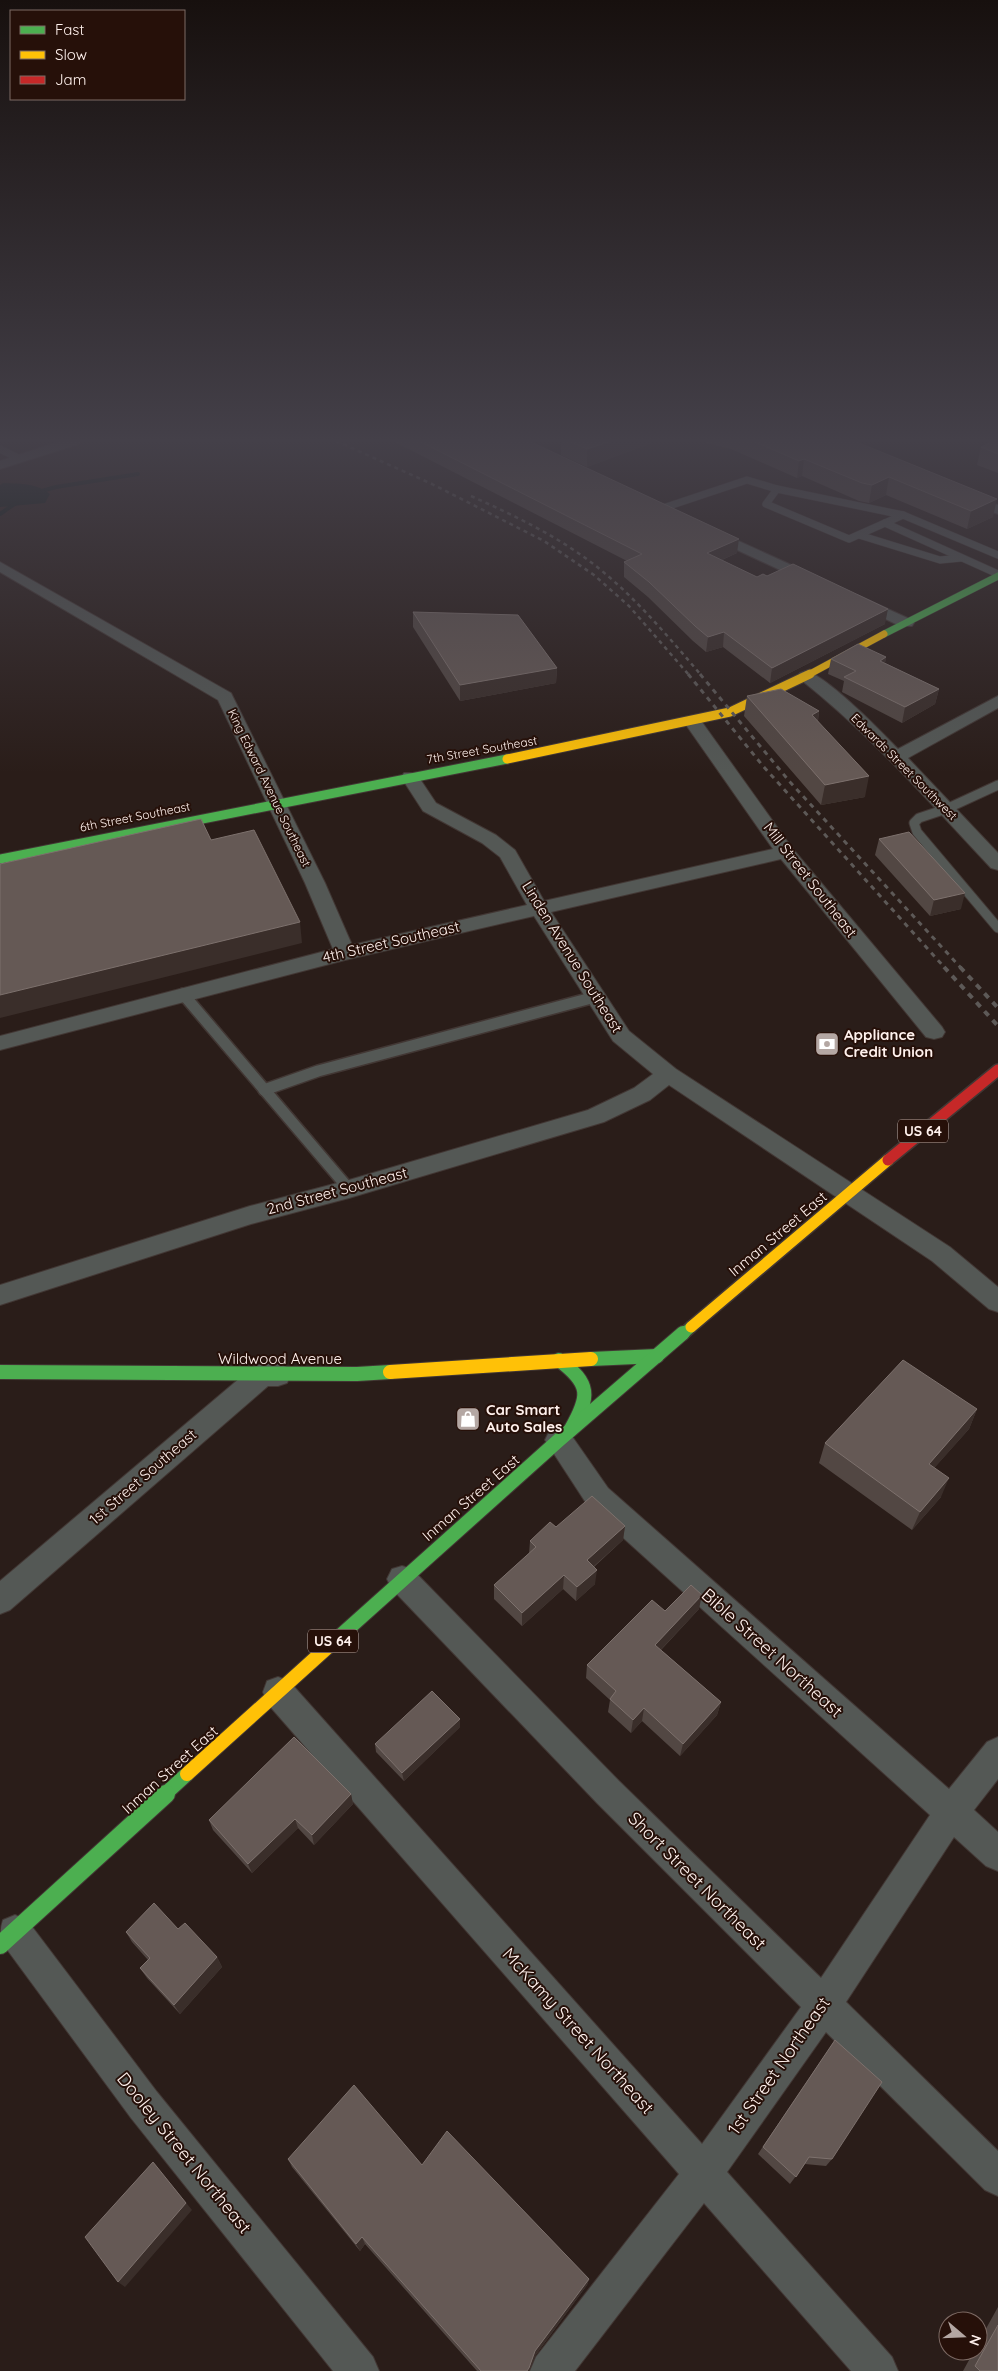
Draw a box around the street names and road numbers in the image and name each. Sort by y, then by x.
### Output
street label: King Edward Avenue Southeast [225,707,314,869]
street label: Edwards Street Southwest [848,710,961,823]
street label: 7th Street Southeast [426,732,538,767]
street label: 6th Street Southeast [78,798,191,835]
street label: Mill Street Southeast [759,818,861,941]
street label: Linden Avenue Southeast [518,878,627,1036]
street label: 4th Street Southeast [321,917,461,967]
road number: US 64 [898,1120,948,1142]
street label: 2nd Street Southeast [265,1163,409,1218]
street label: Inman Street East [725,1187,831,1280]
street label: Wildwood Avenue [218,1349,342,1368]
street label: 1st Street Southeast [85,1425,200,1528]
street label: Inman Street East [418,1450,523,1545]
street label: Bible Street Northeast [697,1583,848,1722]
road number: US 64 [308,1630,358,1652]
street label: Inman Street East [118,1721,222,1818]
street label: Short Street Northeast [623,1807,771,1955]
street label: McKamy Street Northeast [498,1943,659,2119]
street label: 1st Street Northeast [722,1992,835,2139]
street label: Dooley Street Northeast [112,2067,257,2238]

